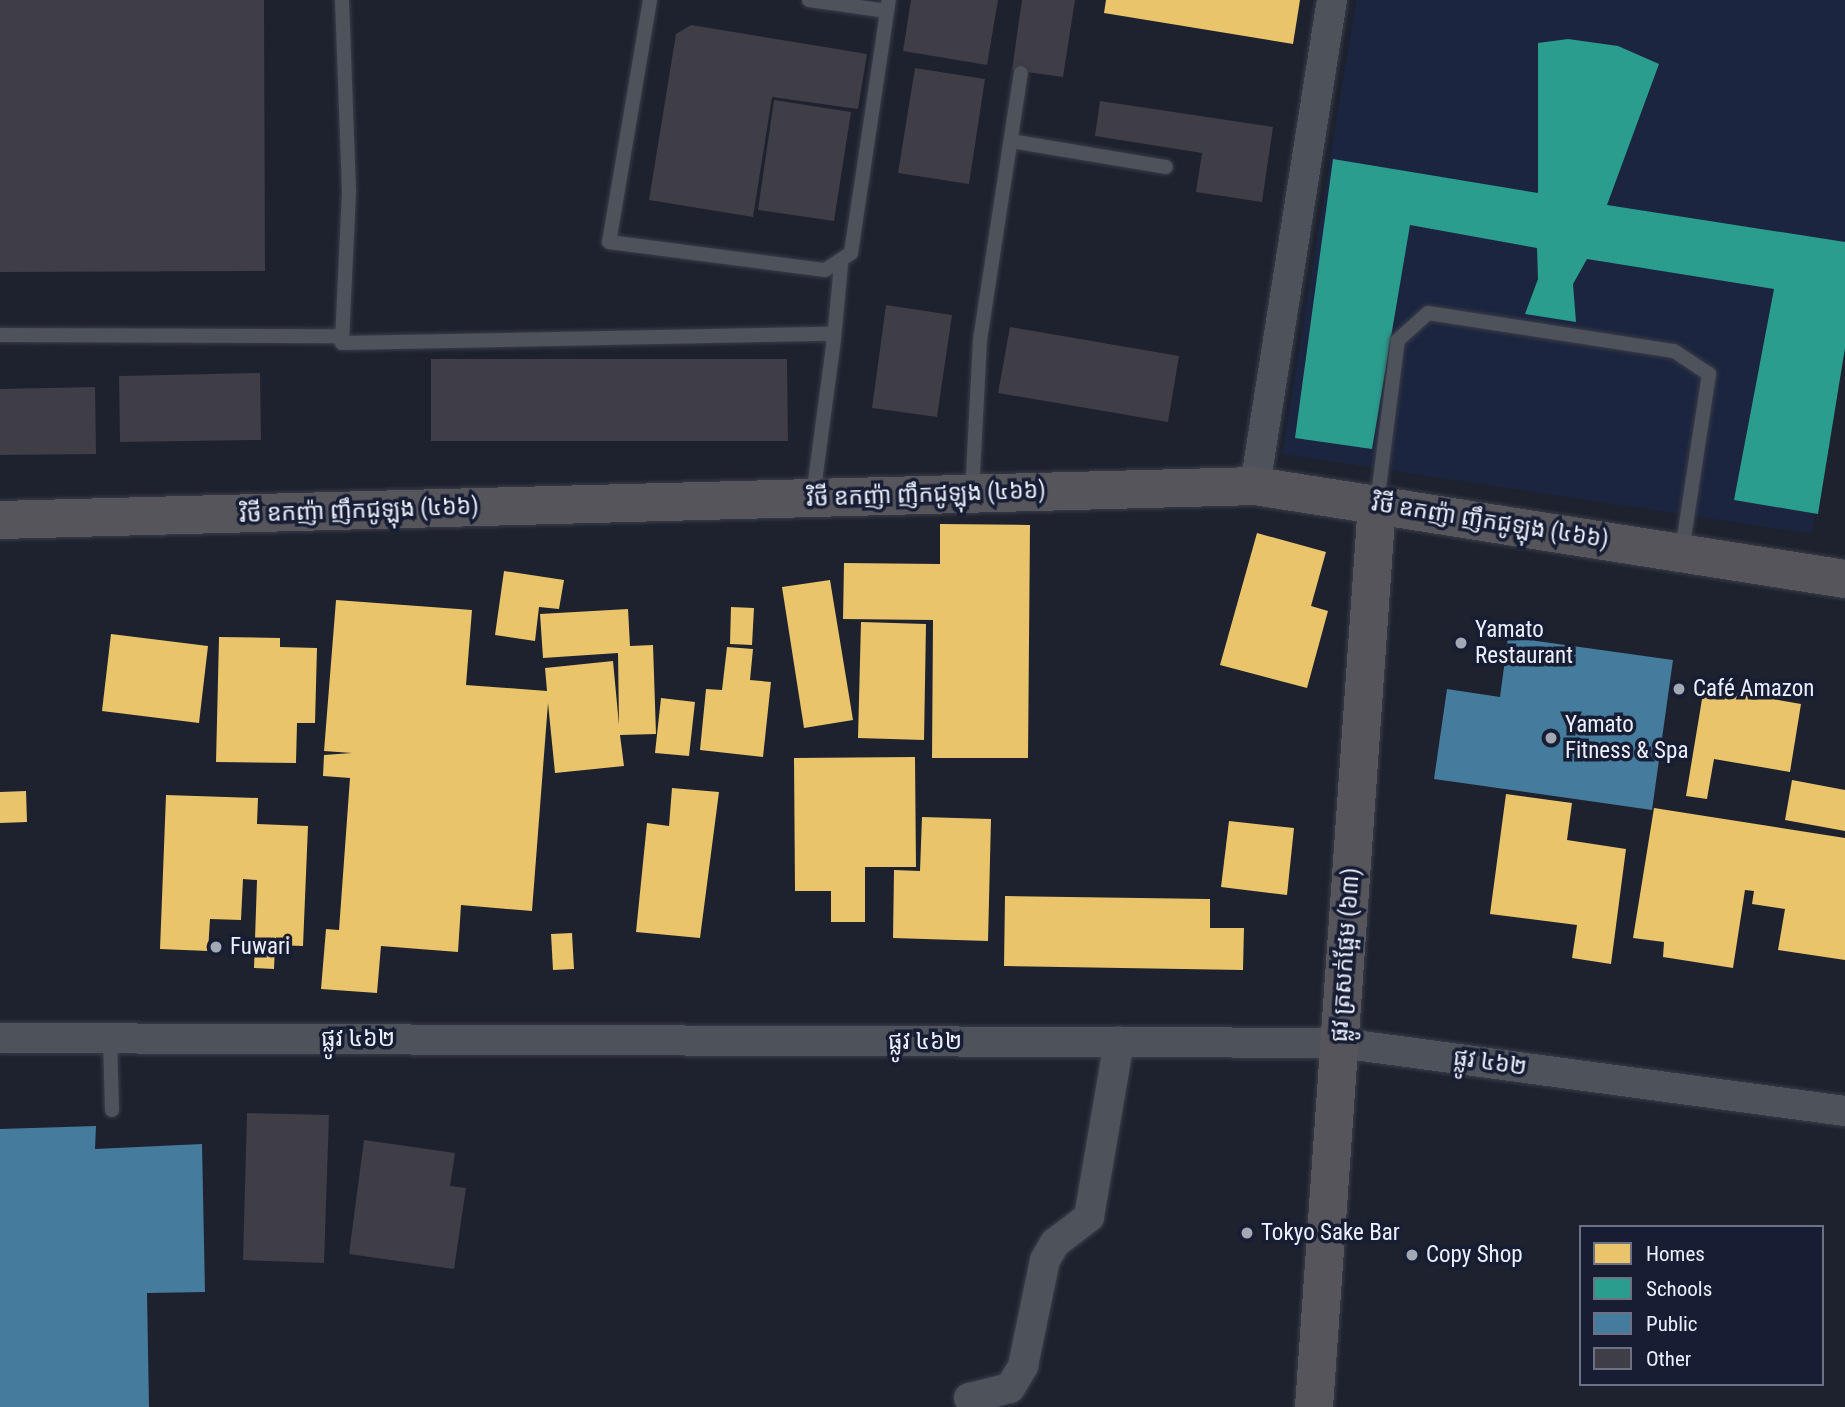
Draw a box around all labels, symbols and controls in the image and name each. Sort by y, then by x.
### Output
street label: វិថី ឧកញ៉ា ញឹកជូឡុង (៤៦៦) [806,477,1046,513]
street label: វិថី ឧកញ៉ា ញឹកជូឡុង (៤៦៦) [1370,490,1610,554]
street label: វិថី ឧកញ៉ា ញឹកជូឡុង (៤៦៦) [239,493,479,529]
place label: Yamato Restaurant [1475,616,1573,670]
marker: Yamato Restaurant [1453,635,1469,651]
place label: Café Amazon [1693,675,1814,703]
marker: Café Amazon [1671,681,1687,697]
place label: Yamato Fitness & Spa [1565,711,1688,765]
marker: Yamato Fitness & Spa [1543,730,1559,746]
street label: ផ្លូវ ត្រសក់ផ្អែម (៦៣) [1326,867,1366,1043]
place label: Fuwari [230,933,290,961]
marker: Fuwari [208,939,224,955]
street label: ផ្លូវ ៤៦២ [321,1025,395,1053]
street label: ផ្លូវ ៤៦២ [888,1028,962,1056]
street label: ផ្លូវ ៤៦២ [1451,1044,1529,1082]
place label: Tokyo Sake Bar [1261,1219,1400,1247]
marker: Tokyo Sake Bar [1239,1225,1255,1241]
legend [1579,1225,1824,1386]
place label: Copy Shop [1426,1241,1523,1269]
text: Homes [1646,1242,1705,1266]
marker: Copy Shop [1404,1247,1420,1263]
text: Schools [1646,1277,1712,1301]
text: Public [1646,1312,1698,1336]
text: Other [1646,1347,1691,1371]

